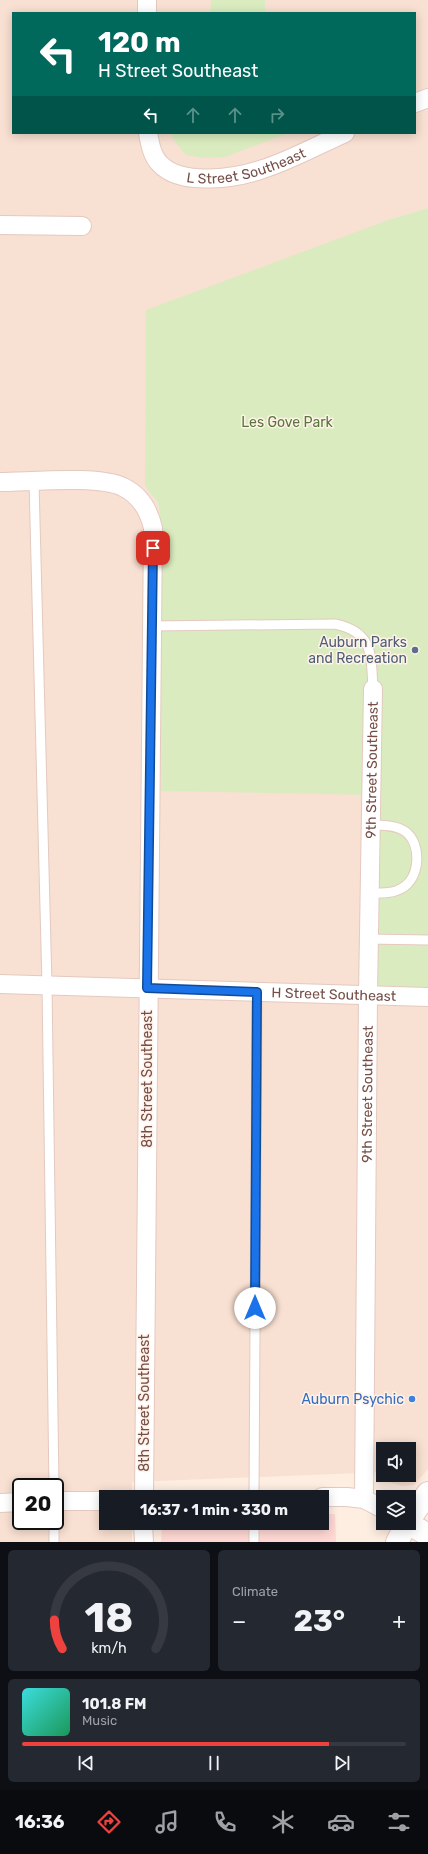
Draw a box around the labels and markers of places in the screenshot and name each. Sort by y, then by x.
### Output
pin [136,531,170,565]
place label: Auburn Parks and Recreation [308,634,407,667]
marker: Auburn Parks and Recreation [410,645,420,655]
place label: Auburn Psychic [302,1391,404,1408]
marker: Auburn Psychic [407,1394,417,1404]

